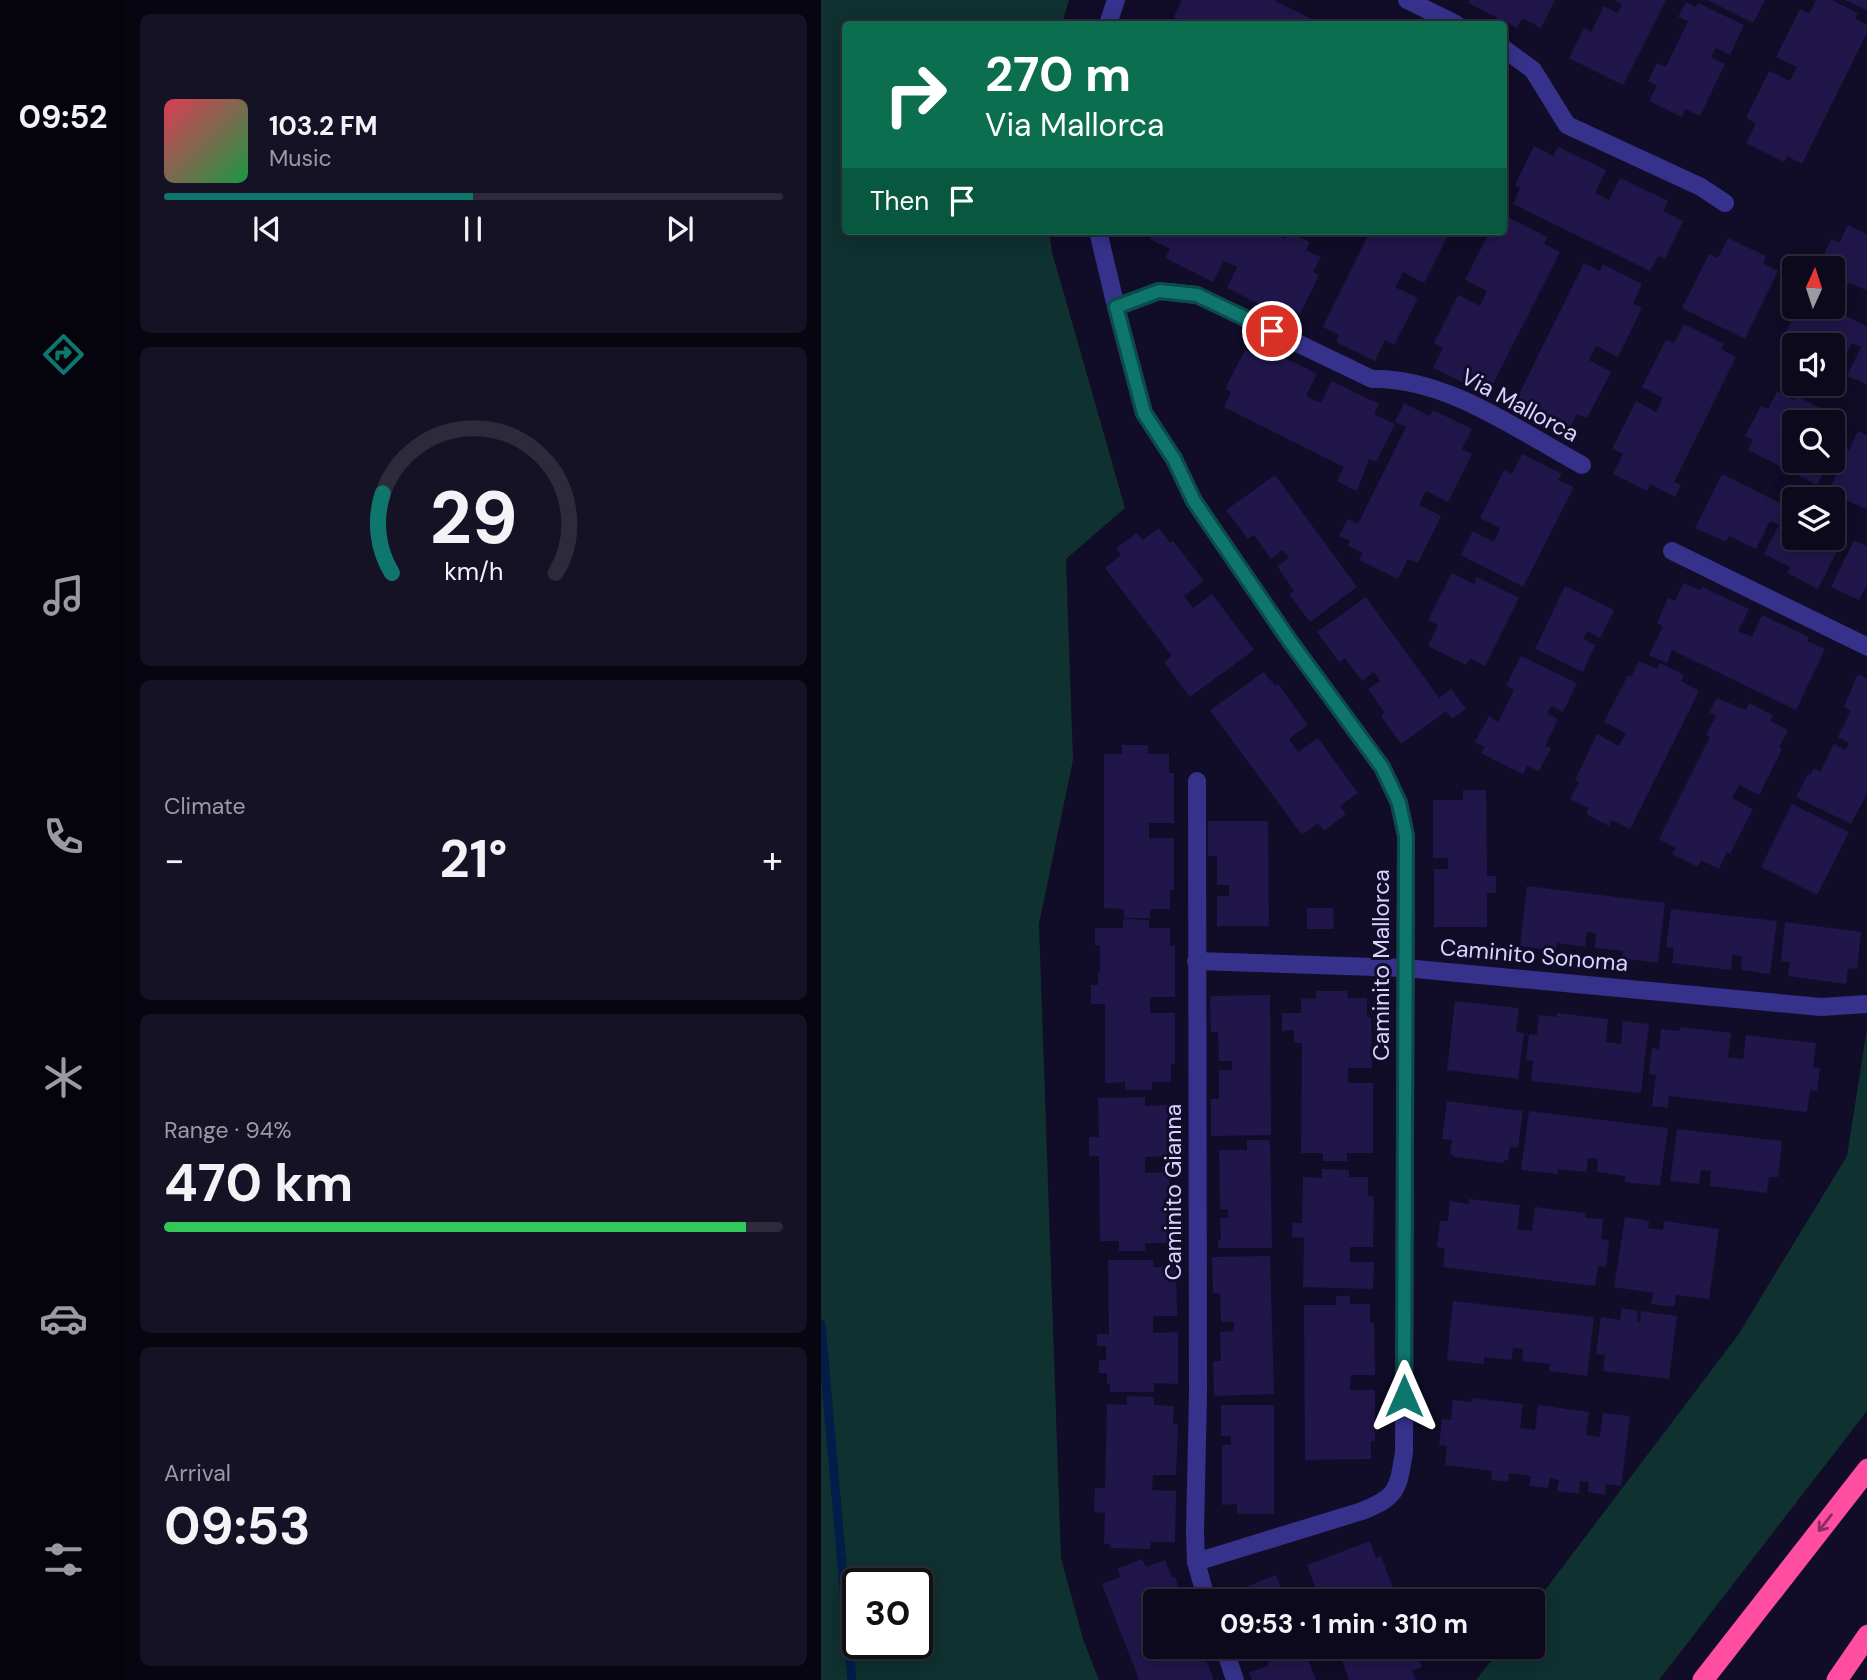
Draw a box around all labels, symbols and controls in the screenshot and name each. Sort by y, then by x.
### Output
text: 270 m [985,42,1131,106]
icon: right [870,49,961,140]
text: 09:52 [18,96,108,138]
text: Via Mallorca [985,104,1165,146]
text: 103.2 FM [269,109,378,143]
text: Music [269,143,332,173]
icon: arrive [943,182,981,220]
text: Then [870,184,929,218]
icon: previous [248,210,286,248]
icon: pause [454,210,492,248]
icon: next [661,210,699,248]
north arrow [1782,256,1845,318]
map controls [1782,256,1845,550]
pin [1242,301,1302,361]
icon: arrive [1253,312,1291,350]
icon: directions [39,330,88,379]
button: sound [1782,333,1845,396]
street label: Via Mallorca [1456,361,1584,449]
button: search [1782,410,1845,473]
text: 29 [430,471,517,566]
button: layers [1782,487,1845,550]
text: km/h [444,555,503,588]
icon: music [39,571,88,620]
text: Climate [164,791,246,821]
icon: phone [39,812,88,861]
text: 21° [440,825,507,893]
text: − [164,835,185,885]
text: + [762,835,783,885]
street label: Caminito Mallorca [1366,869,1396,1061]
street label: Caminito Sonoma [1439,932,1629,978]
icon: climate [39,1053,88,1102]
street label: Caminito Gianna [1158,1104,1188,1280]
text: Range · 94% [164,1115,292,1145]
text: 470 km [164,1149,353,1217]
icon: car [39,1294,88,1343]
position arrow [1367,1359,1441,1433]
text: Arrival [164,1458,231,1488]
text: 09:53 [164,1492,311,1560]
one-way arrow [1818,1514,1833,1532]
icon: filters [39,1535,88,1584]
speed limit sign: 30 [842,1568,933,1659]
text: 09:53 · 1 min · 310 m [1220,1607,1468,1641]

